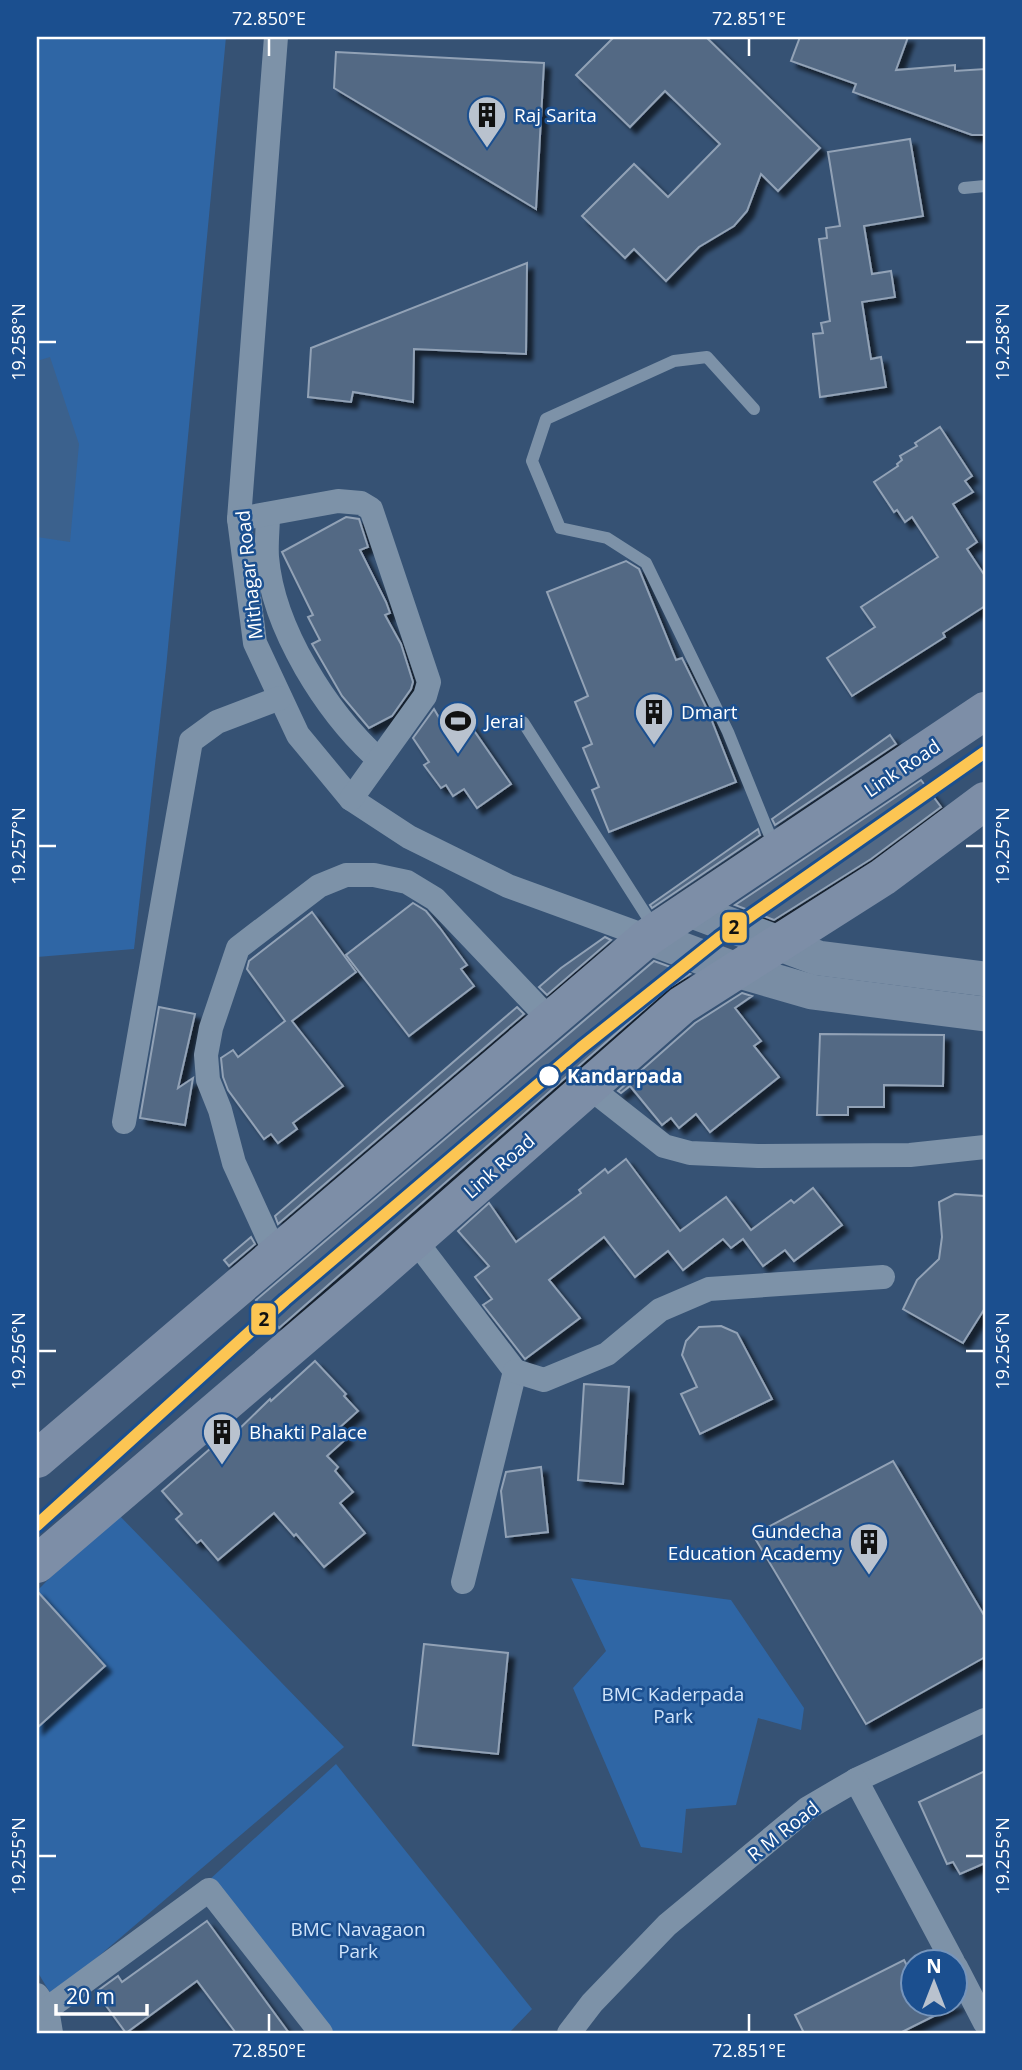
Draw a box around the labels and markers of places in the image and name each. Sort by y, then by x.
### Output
building icon: Raj Sarita [466,94,508,149]
place label: Raj Sarita [514,102,597,128]
building icon: Dmart [633,691,675,746]
place label: Dmart [681,699,738,725]
sports icon: Jerai [437,700,479,755]
place label: Jerai [483,708,524,734]
place label: Kandarpada [567,1063,683,1089]
marker: Kandarpada [537,1064,561,1088]
building icon: Bhakti Palace [201,1411,243,1466]
place label: Bhakti Palace [249,1419,367,1445]
place label: Gundecha Education Academy [668,1518,842,1566]
building icon: Gundecha Education Academy [848,1521,890,1576]

